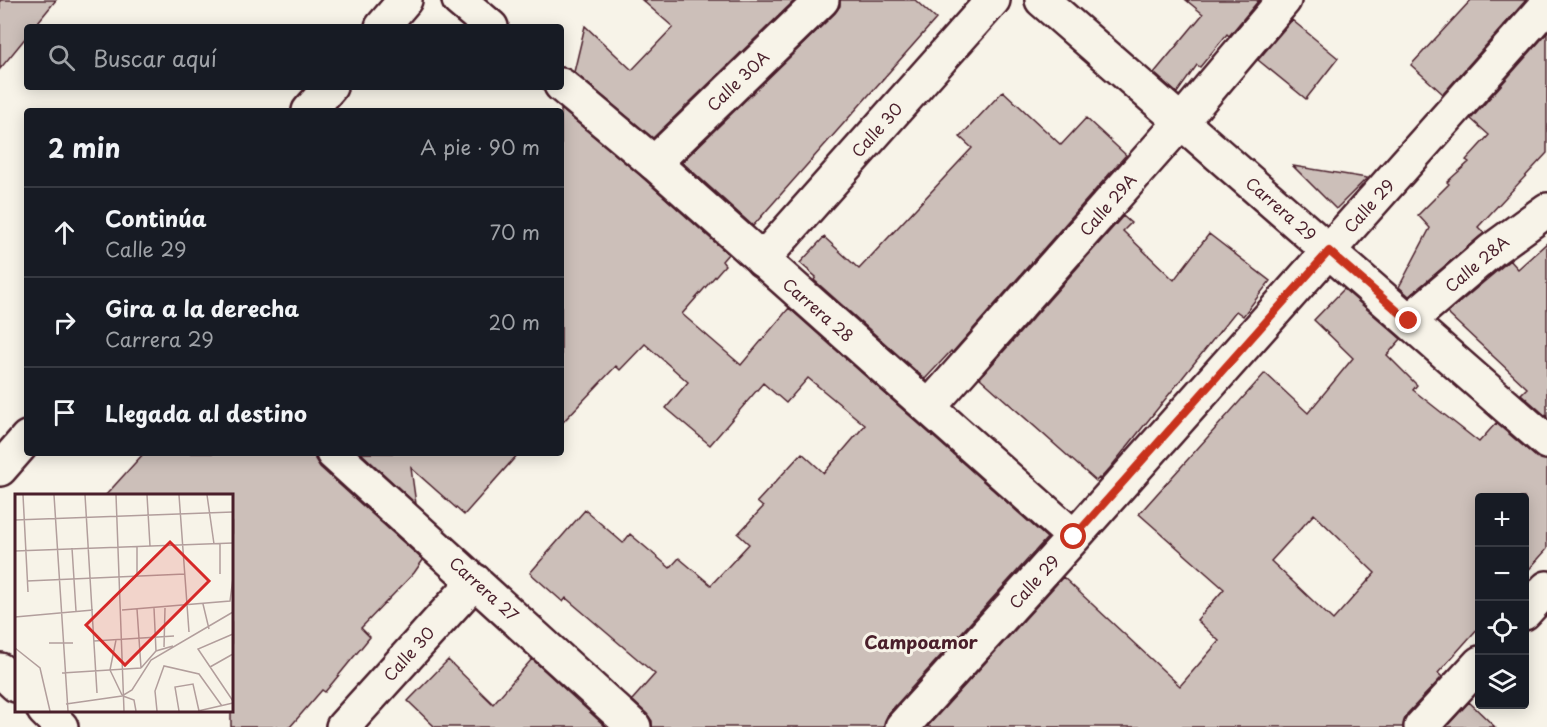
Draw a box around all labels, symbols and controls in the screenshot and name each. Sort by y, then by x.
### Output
search box [24,24,564,90]
icon: search [45,41,78,74]
text: Buscar aquí [93,41,217,74]
street label: Calle 30A [701,45,774,116]
street label: Calle 30 [845,97,907,162]
text: 2 min [48,128,121,167]
text: A pie · 90 m [420,132,540,162]
street label: Calle 29A [1073,168,1141,241]
street label: Carrera 29 [1241,171,1322,246]
street label: Calle 29 [1338,173,1399,238]
text: Continúa [105,201,207,234]
icon: ahead [48,216,81,249]
text: 70 m [490,217,540,247]
street label: Calle 28A [1439,229,1514,297]
text: Calle 29 [105,234,187,264]
street label: Carrera 28 [778,272,859,347]
text: Gira a la derecha [105,291,299,324]
icon: right [48,306,81,339]
text: 20 m [488,307,540,337]
route end [1395,307,1421,333]
text: Carrera 29 [105,324,214,354]
icon: arrive [48,396,81,429]
text: Llegada al destino [105,396,307,429]
map controls [1475,493,1529,709]
button: + [1475,493,1529,547]
inset map [15,494,232,712]
route start [1060,523,1086,549]
button: − [1475,547,1529,601]
street label: Calle 29 [1003,549,1064,614]
street label: Carrera 27 [445,550,525,626]
button: locate [1475,601,1529,655]
street label: Calle 30 [377,621,439,686]
district label: Campoamor [864,628,979,655]
button: layers [1475,655,1529,709]

